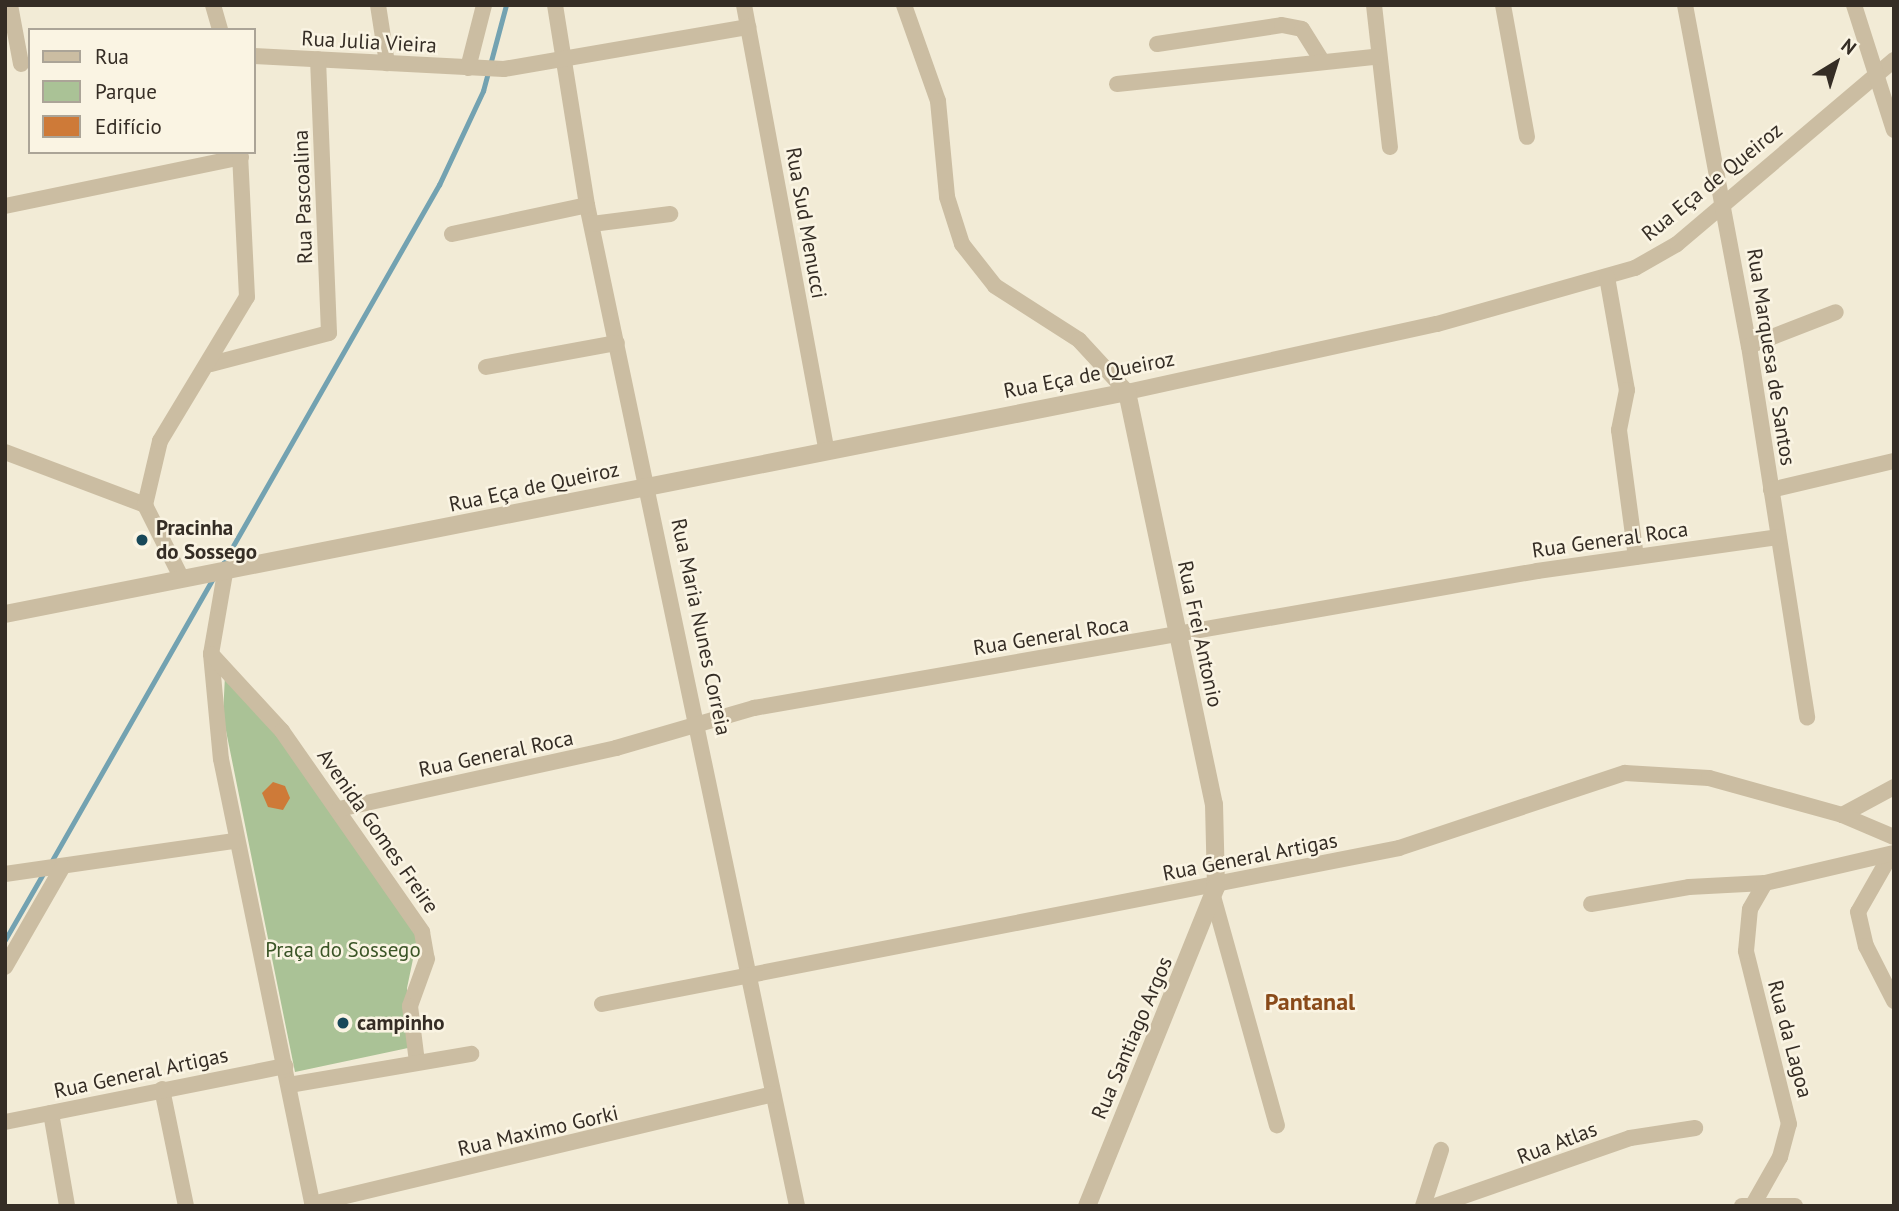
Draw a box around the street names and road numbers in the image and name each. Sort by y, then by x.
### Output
street label: Rua Julia Vieira [300,26,438,58]
street label: Rua Eça de Queiroz [1637,118,1787,246]
street label: Rua Pascoalina [288,129,318,265]
street label: Rua Sud Menucci [780,145,832,301]
street label: Rua Marquesa de Santos [1741,247,1801,467]
street label: Rua Eça de Queiroz [1002,346,1176,404]
street label: Rua Eça de Queiroz [447,457,621,517]
street label: Rua Maria Nunes Correia [666,516,736,738]
street label: Rua General Roca [1530,517,1690,563]
street label: Rua Frei Antonio [1172,558,1228,710]
street label: Rua General Roca [971,611,1131,661]
street label: Rua General Roca [416,725,576,783]
street label: Avenida Gomes Freire [312,744,444,918]
street label: Rua General Artigas [1160,828,1340,886]
street label: Rua Santiago Argos [1086,953,1178,1123]
street label: Rua da Lagoa [1762,977,1818,1101]
street label: Rua General Artigas [51,1042,231,1104]
street label: Rua Maximo Gorki [455,1100,621,1162]
street label: Rua Atlas [1513,1116,1601,1170]

